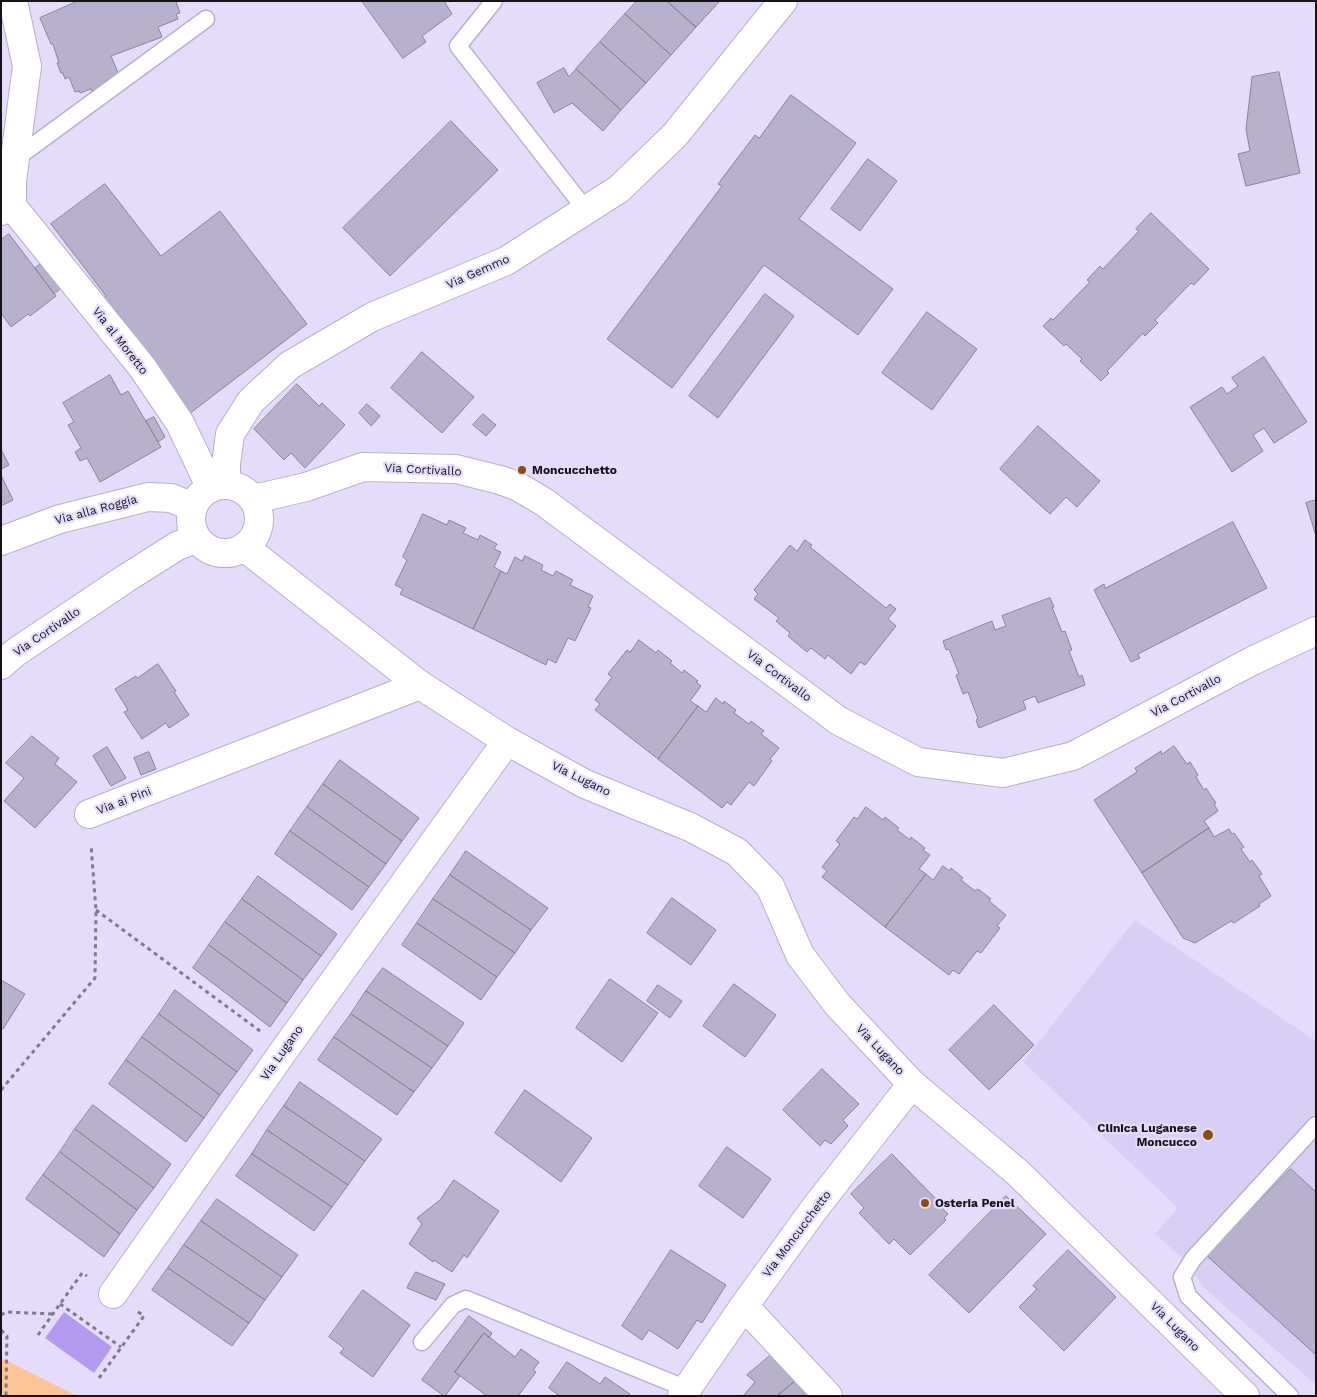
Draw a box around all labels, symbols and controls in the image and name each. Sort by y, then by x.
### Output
street label: Via Gemmo [444,252,512,292]
street label: Via al Moretto [89,304,151,378]
street label: Via Cortivallo [384,461,462,479]
place label: Moncucchetto [532,463,617,477]
marker: Moncucchetto [516,464,528,476]
street label: Via alla Roggia [53,492,139,528]
street label: Via Cortivallo [11,604,83,660]
street label: Via Cortivallo [744,647,814,705]
street label: Via Cortivallo [1148,671,1224,721]
street label: Via Lugano [549,758,613,800]
street label: Via ai Pini [95,784,153,818]
street label: Via Lugano [853,1022,907,1078]
street label: Via Lugano [258,1023,306,1083]
place label: Clinica Luganese Moncucco [1097,1121,1197,1149]
marker: Clinica Luganese Moncucco [1201,1128,1215,1142]
street label: Via Moncucchetto [760,1188,834,1280]
place label: Osteria Penel [935,1196,1015,1210]
marker: Osteria Penel [919,1197,931,1209]
street label: Via Lugano [1147,1299,1203,1355]

